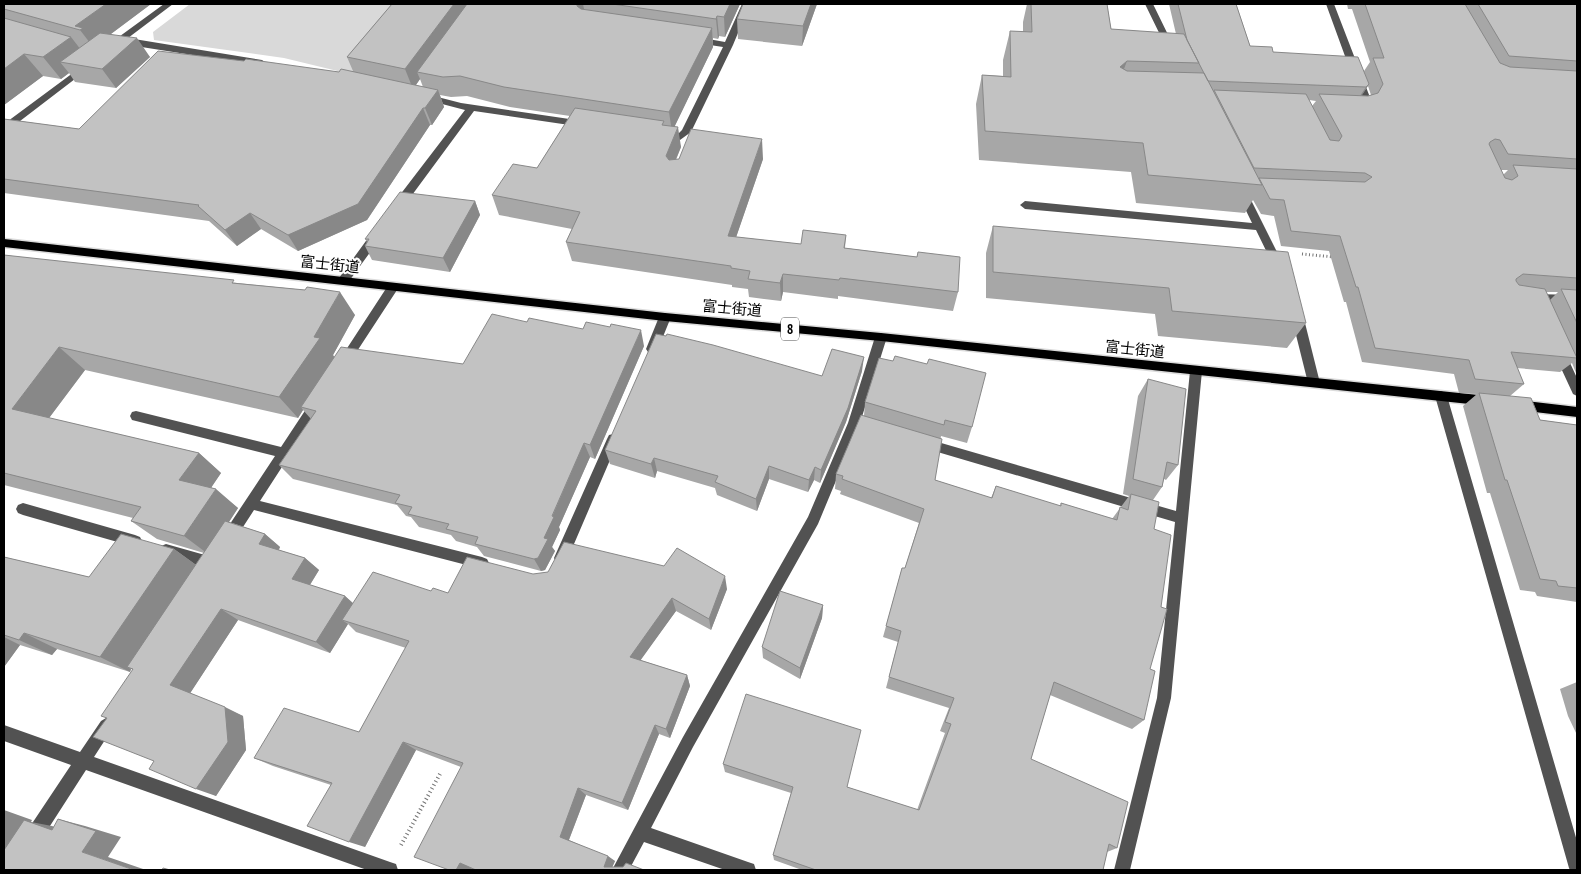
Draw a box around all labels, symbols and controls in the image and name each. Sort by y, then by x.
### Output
street label: 富士街道 [299,251,361,277]
street label: 富士街道 [701,296,763,320]
road number: 8 [781,318,799,340]
street label: 富士街道 [1104,336,1166,362]

